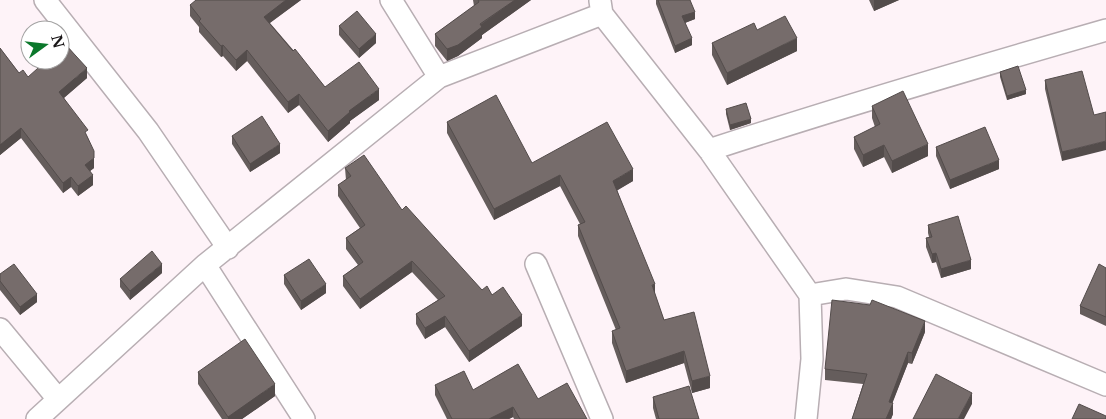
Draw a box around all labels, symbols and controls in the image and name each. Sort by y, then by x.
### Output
north arrow [20,20,70,70]
text: N [47,33,68,50]

